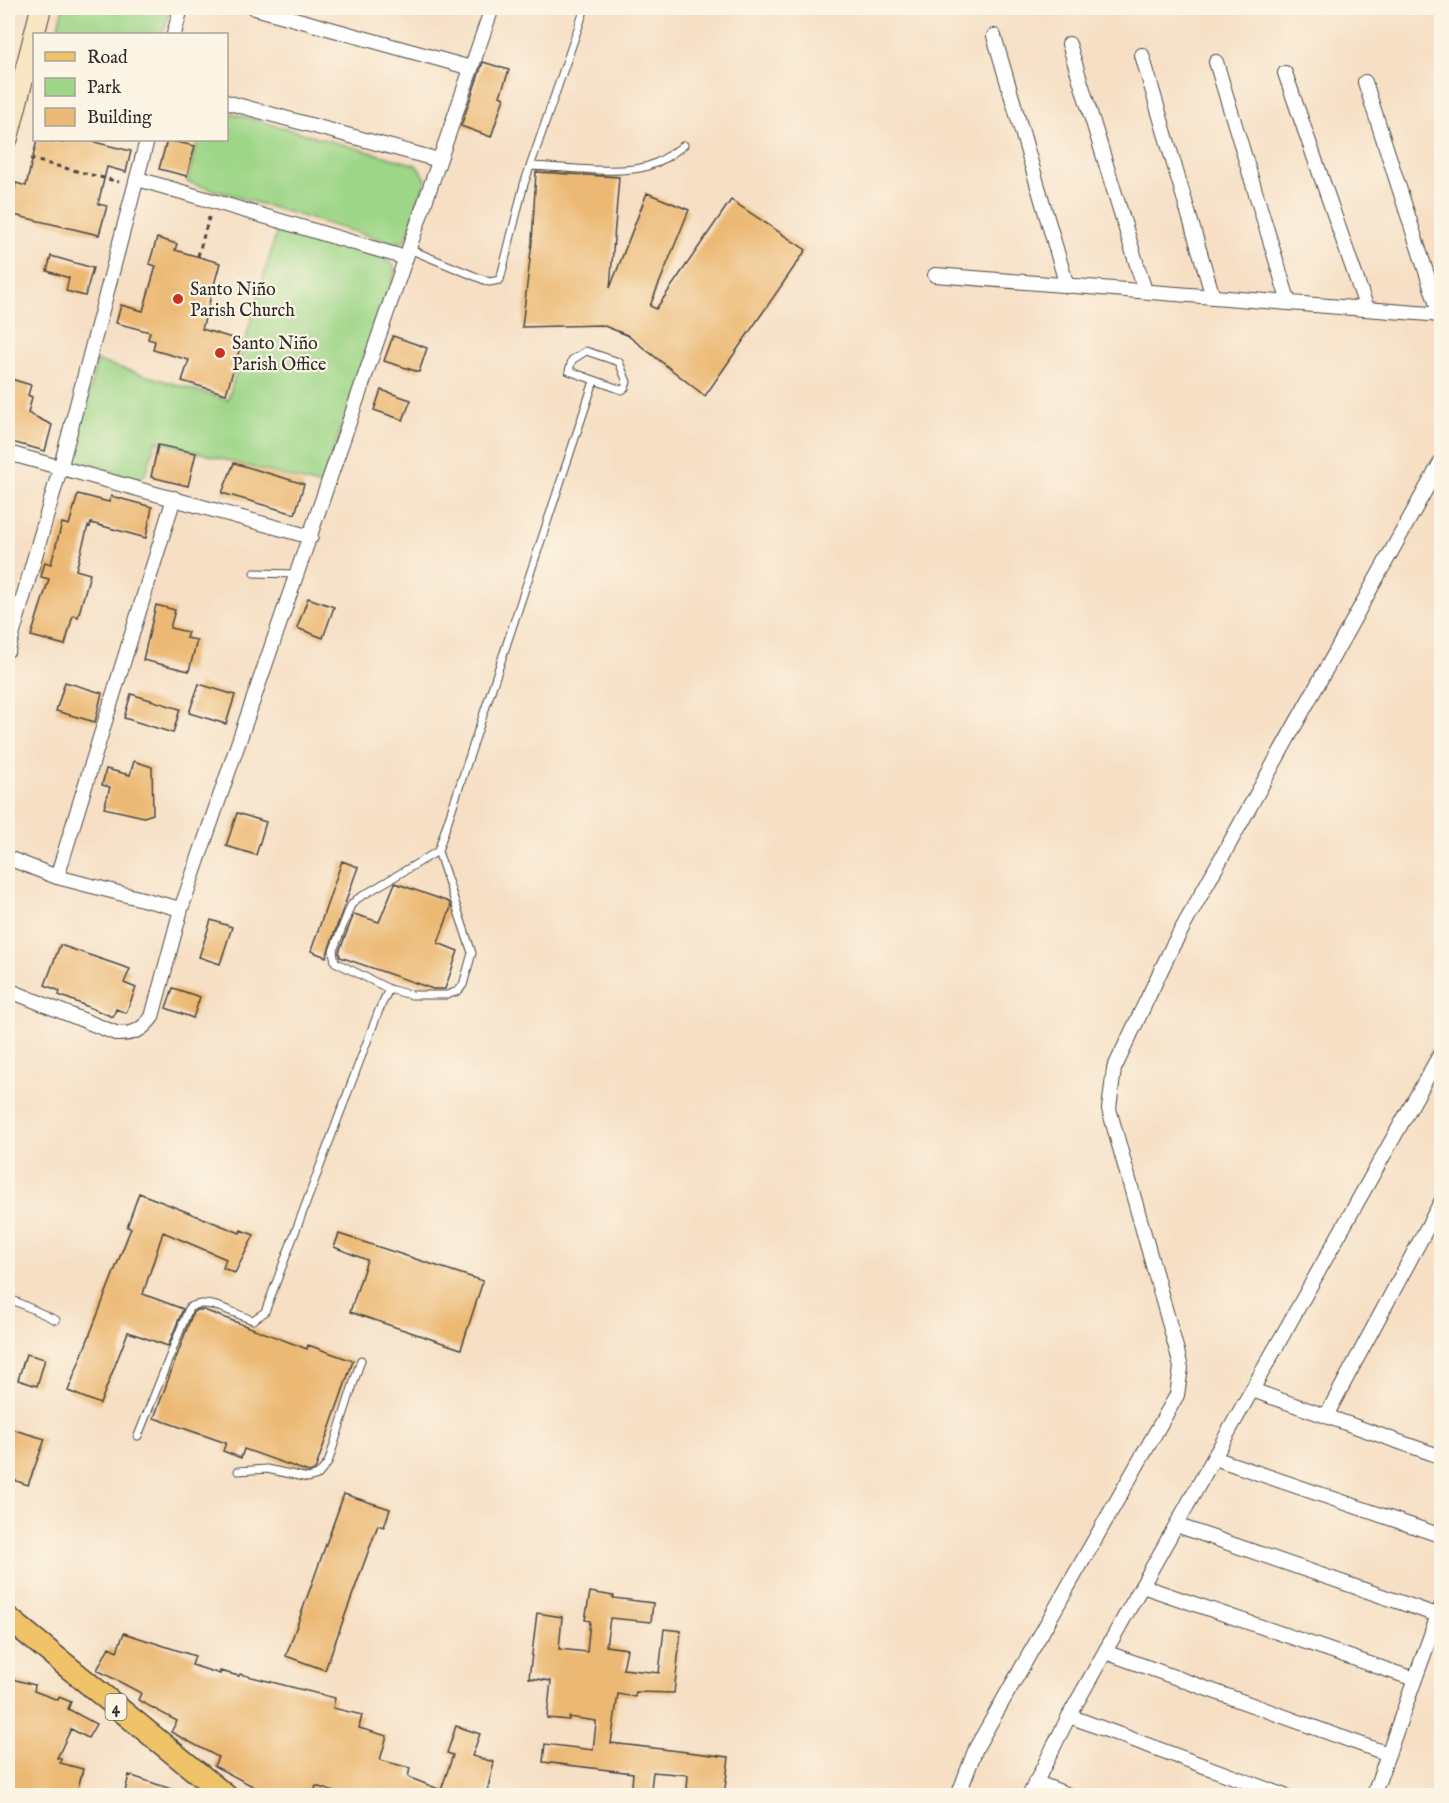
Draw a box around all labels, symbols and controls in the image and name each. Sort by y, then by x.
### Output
legend [33,33,228,141]
text: Road [87,47,128,70]
text: Park [87,77,122,100]
text: Building [87,107,152,130]
place label: Santo Niño Parish Church [190,279,295,323]
marker: Santo Niño Parish Church [171,292,185,306]
place label: Santo Niño Parish Office [232,333,326,377]
marker: Santo Niño Parish Office [213,346,227,360]
road number: 4 [106,1694,126,1720]

